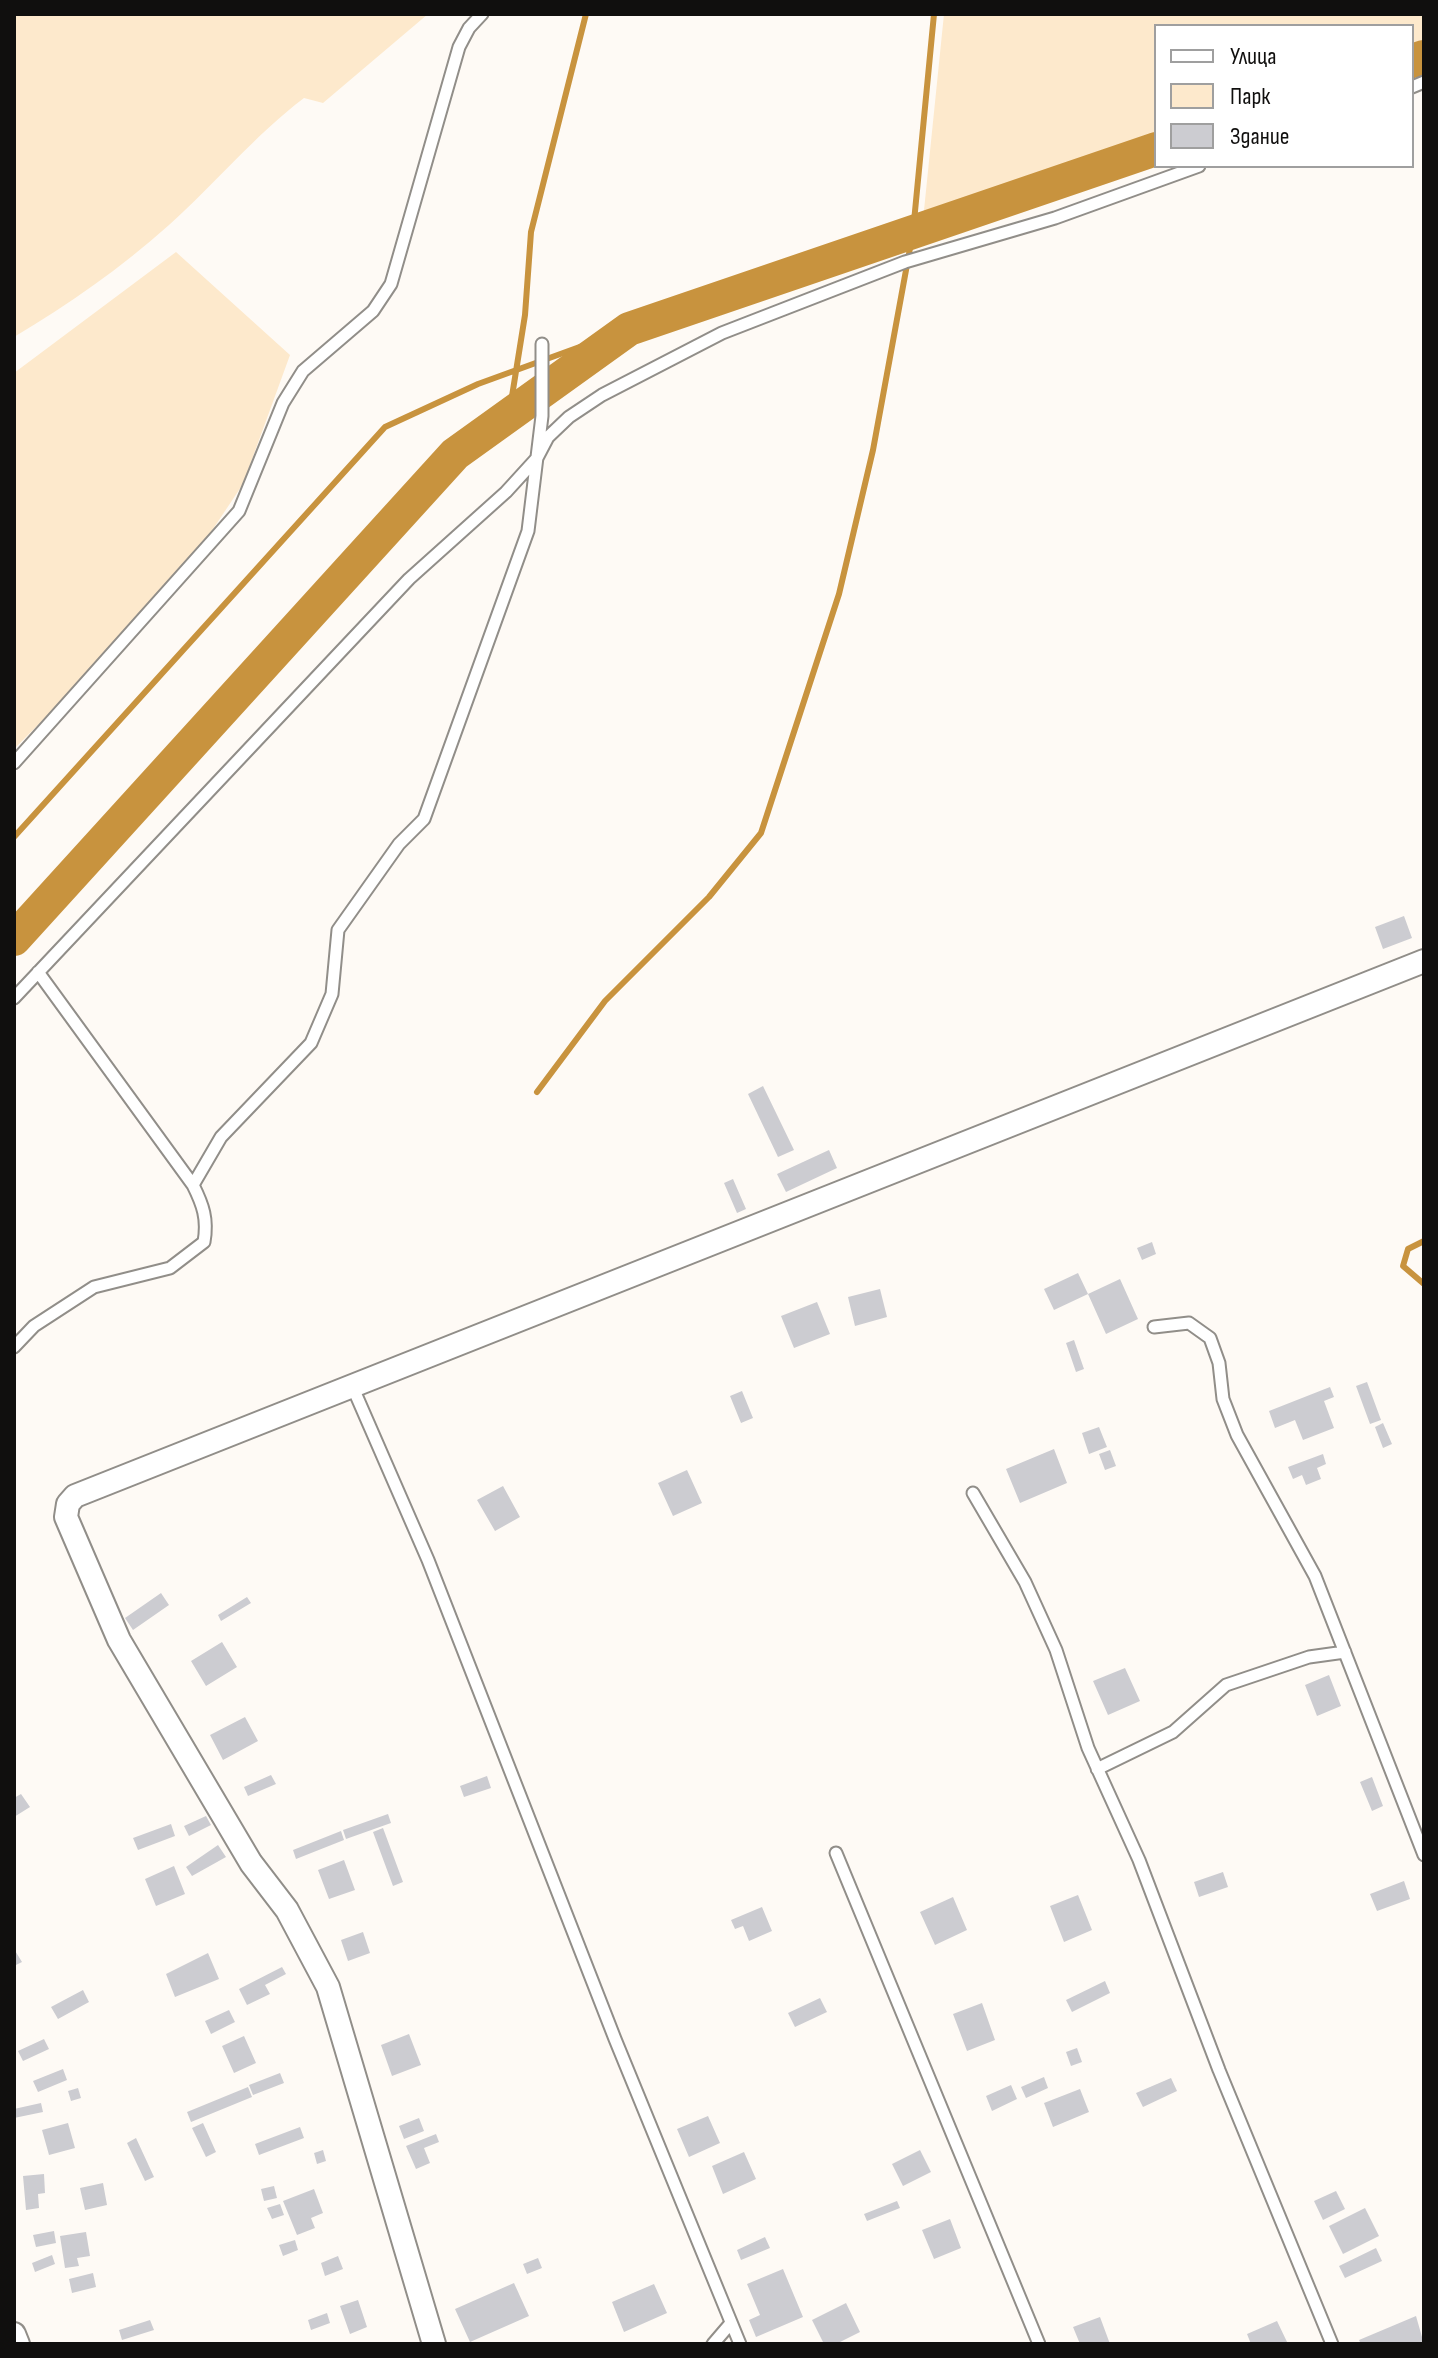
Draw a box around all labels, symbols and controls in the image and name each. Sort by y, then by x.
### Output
legend [1154,24,1414,168]
text: Улица [1230,42,1276,71]
text: Парк [1230,82,1270,111]
text: Здание [1230,122,1289,151]

